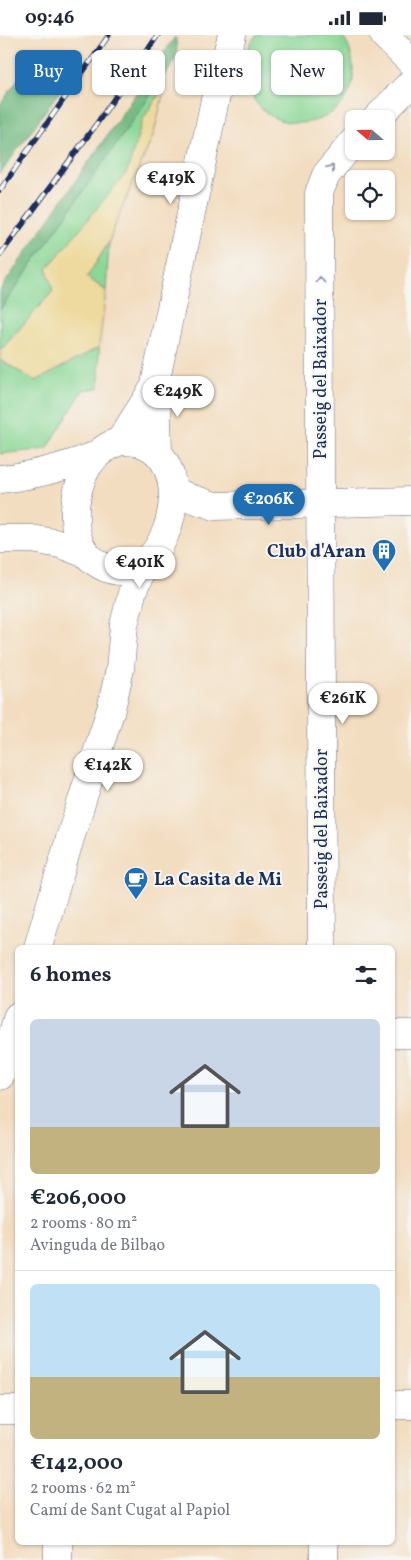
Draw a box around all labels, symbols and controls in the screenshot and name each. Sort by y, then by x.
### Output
text: 09:46 [25,5,75,31]
chip: Buy [15,50,82,95]
chip: Rent [92,50,165,95]
chip: Filters [175,50,261,95]
chip: New [271,50,343,95]
north arrow [345,110,395,160]
map controls [345,110,395,220]
pin: €419K [136,163,206,205]
one-way arrow [325,165,333,174]
text: €419K [147,168,195,190]
button: locate [345,170,395,220]
one-way arrow [315,275,325,283]
street label: Passeig del Baixador [309,298,334,459]
pin: €249K [143,375,213,418]
text: €249K [153,381,203,403]
pin: €206K [234,483,304,526]
text: €206K [244,489,294,511]
building icon: Club d'Aran [371,538,397,572]
place label: Club d'Aran [267,540,366,565]
pin: €401K [105,547,175,589]
text: €401K [115,552,165,574]
pin: €261K [308,683,378,725]
text: €261K [320,688,366,710]
street label: Passeig del Baixador [310,748,335,909]
pin: €142K [73,749,143,792]
text: €142K [84,755,132,777]
cafe icon: La Casita de Mi [123,866,149,900]
place label: La Casita de Mi [154,868,282,893]
text: 6 homes [30,961,111,990]
icon: filters [352,961,380,989]
icon: home [160,1051,250,1141]
text: €206,000 [30,1184,126,1213]
text: 2 rooms · 80 m² [30,1213,137,1235]
text: Avinguda de Bilbao [30,1235,165,1257]
icon: home [160,1317,250,1407]
text: €142,000 [30,1449,123,1478]
text: 2 rooms · 62 m² [30,1478,136,1500]
text: Camí de Sant Cugat al Papiol [30,1500,230,1522]

